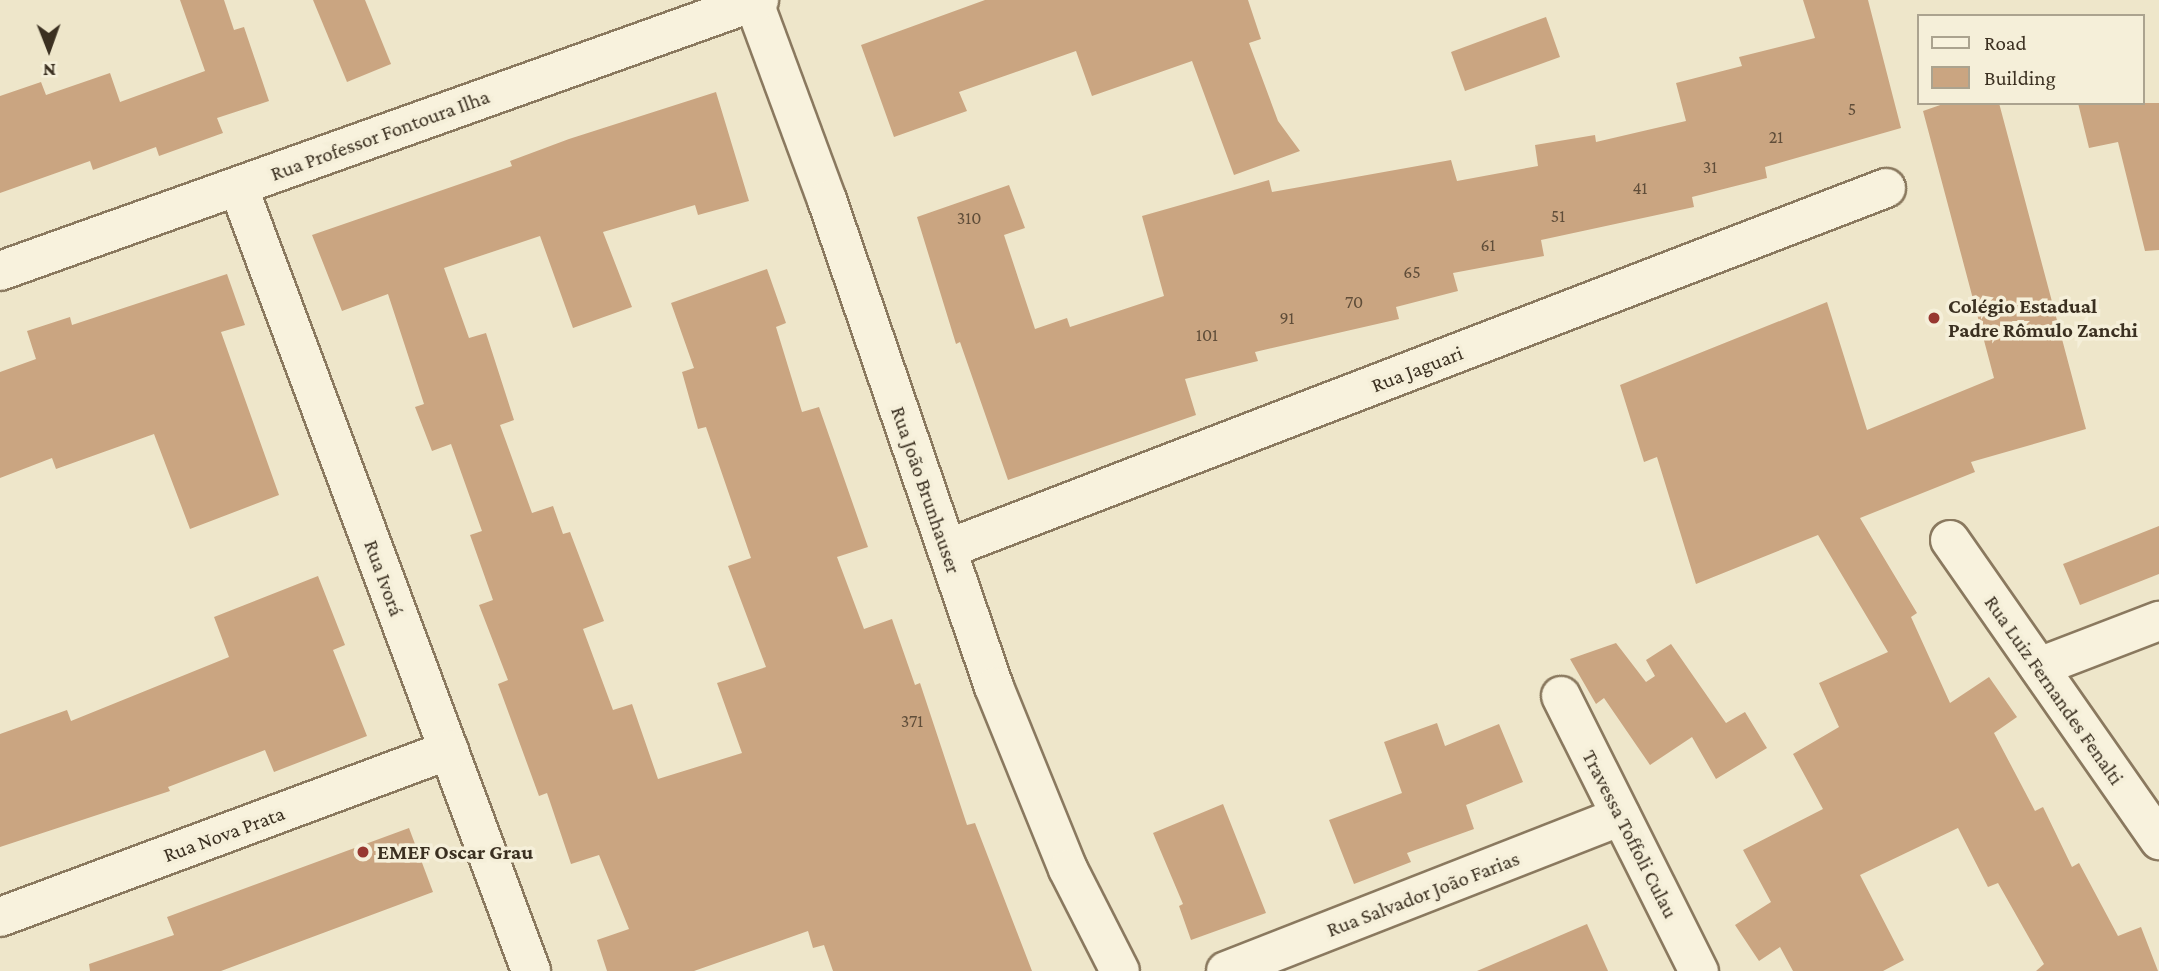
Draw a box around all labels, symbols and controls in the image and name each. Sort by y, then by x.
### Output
north arrow [14,14,84,84]
legend [1918,14,2145,105]
text: Road [1984,31,2027,55]
text: N [43,60,56,81]
text: Building [1984,66,2056,90]
street label: Rua Professor Fontoura Ilha [267,84,493,186]
house number: 5 [1848,98,1856,120]
house number: 21 [1769,126,1783,148]
house number: 31 [1703,156,1717,178]
house number: 41 [1632,177,1648,199]
house number: 51 [1551,205,1565,227]
house number: 310 [957,207,981,229]
house number: 61 [1480,234,1496,256]
house number: 65 [1403,261,1421,283]
house number: 70 [1345,291,1363,313]
place label: Colégio Estadual Padre Rômulo Zanchi [1948,293,2138,343]
house number: 91 [1279,307,1295,329]
marker: Colégio Estadual Padre Rômulo Zanchi [1926,310,1942,326]
house number: 101 [1196,324,1218,346]
street label: Rua Jaguari [1368,340,1466,398]
street label: Rua João Brunhauser [886,403,966,577]
street label: Rua Ivorá [359,536,409,620]
street label: Rua Luiz Fernandes Fenalti [1979,590,2129,790]
house number: 371 [901,710,923,732]
street label: Travessa Toffoli Culau [1577,746,1683,922]
street label: Rua Nova Prata [160,800,288,868]
place label: EMEF Oscar Grau [377,839,533,865]
marker: EMEF Oscar Grau [355,844,371,860]
street label: Rua Salvador João Farias [1323,846,1523,942]

